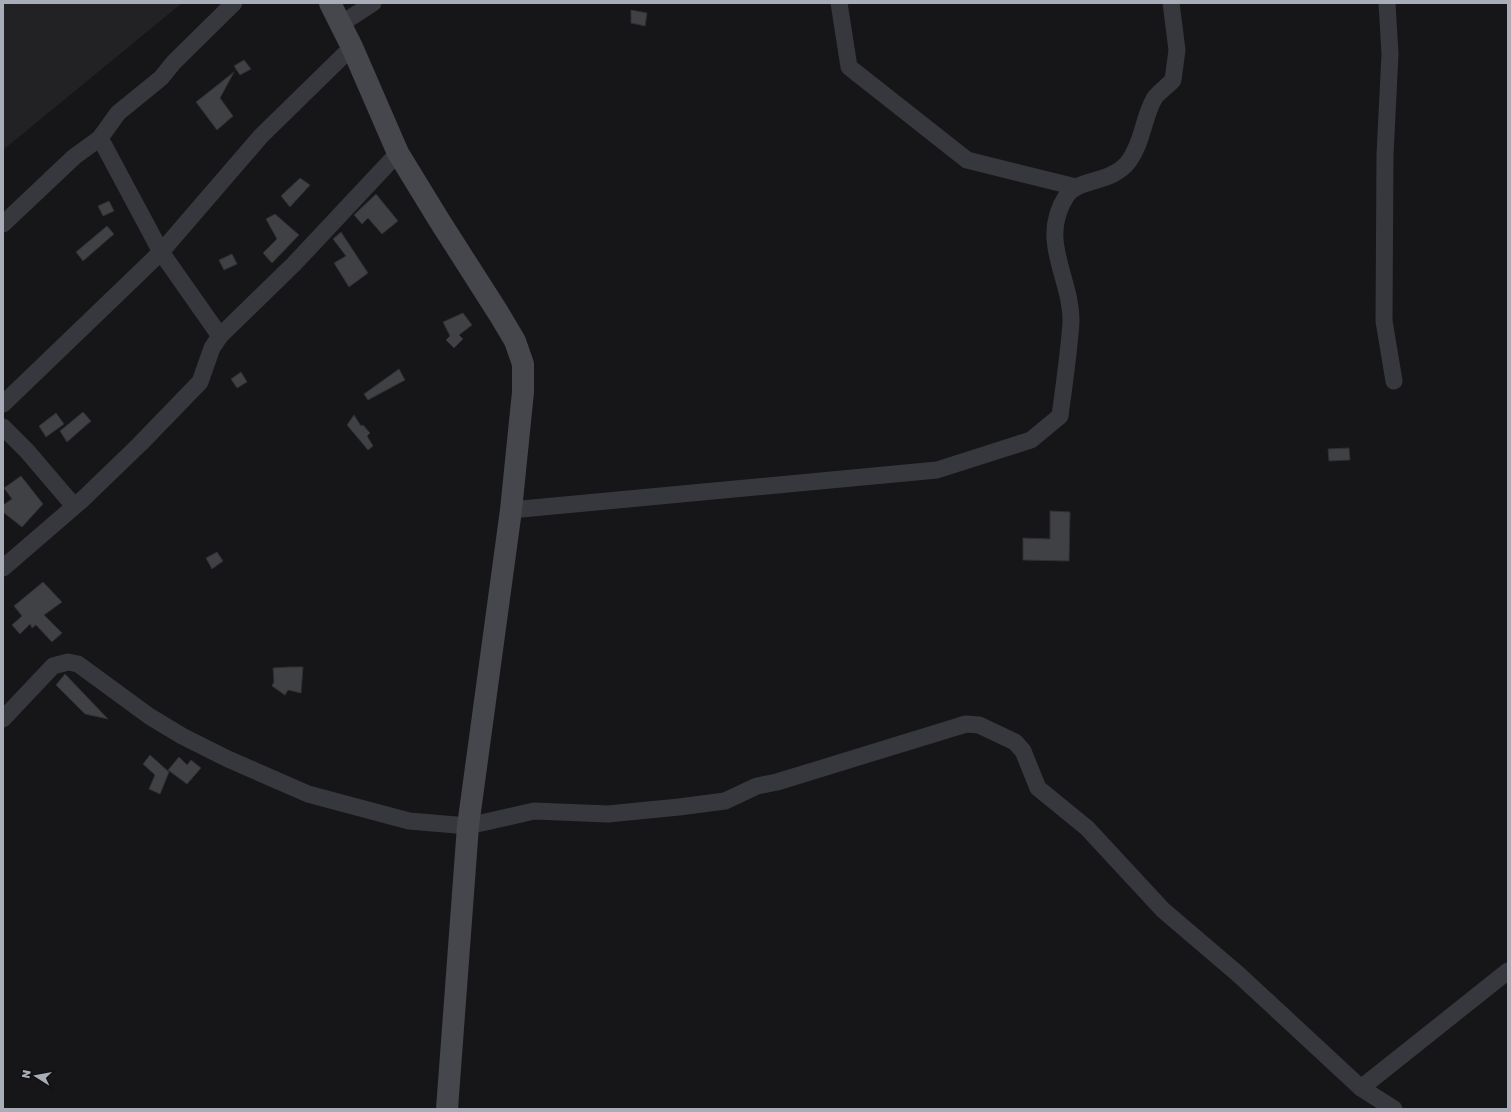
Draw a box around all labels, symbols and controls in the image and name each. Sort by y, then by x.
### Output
north arrow [16,1056,56,1096]
text: N [19,1069,33,1079]

